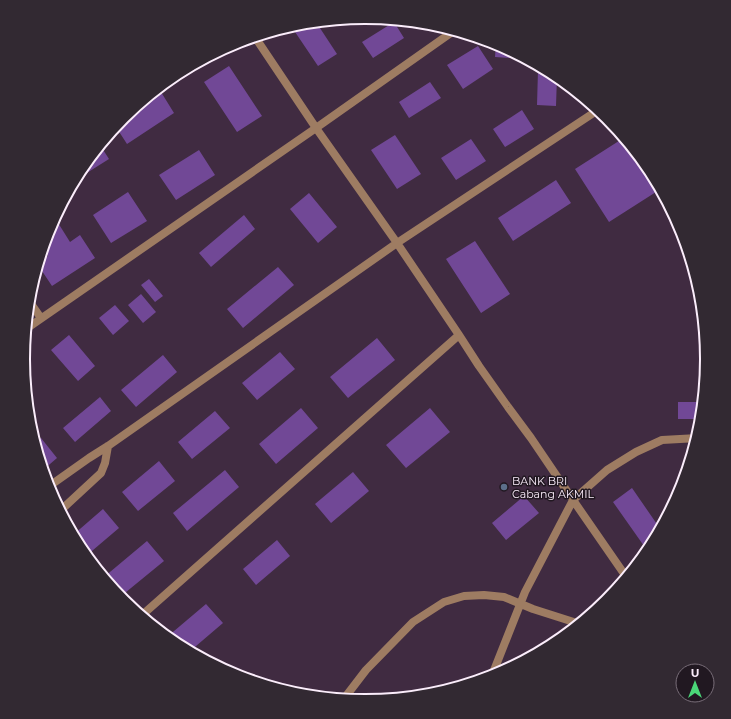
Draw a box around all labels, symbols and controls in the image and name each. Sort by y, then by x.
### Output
place label: BANK BRI Cabang AKMIL [512,474,595,501]
marker: BANK BRI Cabang AKMIL [499,482,509,492]
north arrow [675,663,715,703]
text: U [691,666,699,680]

